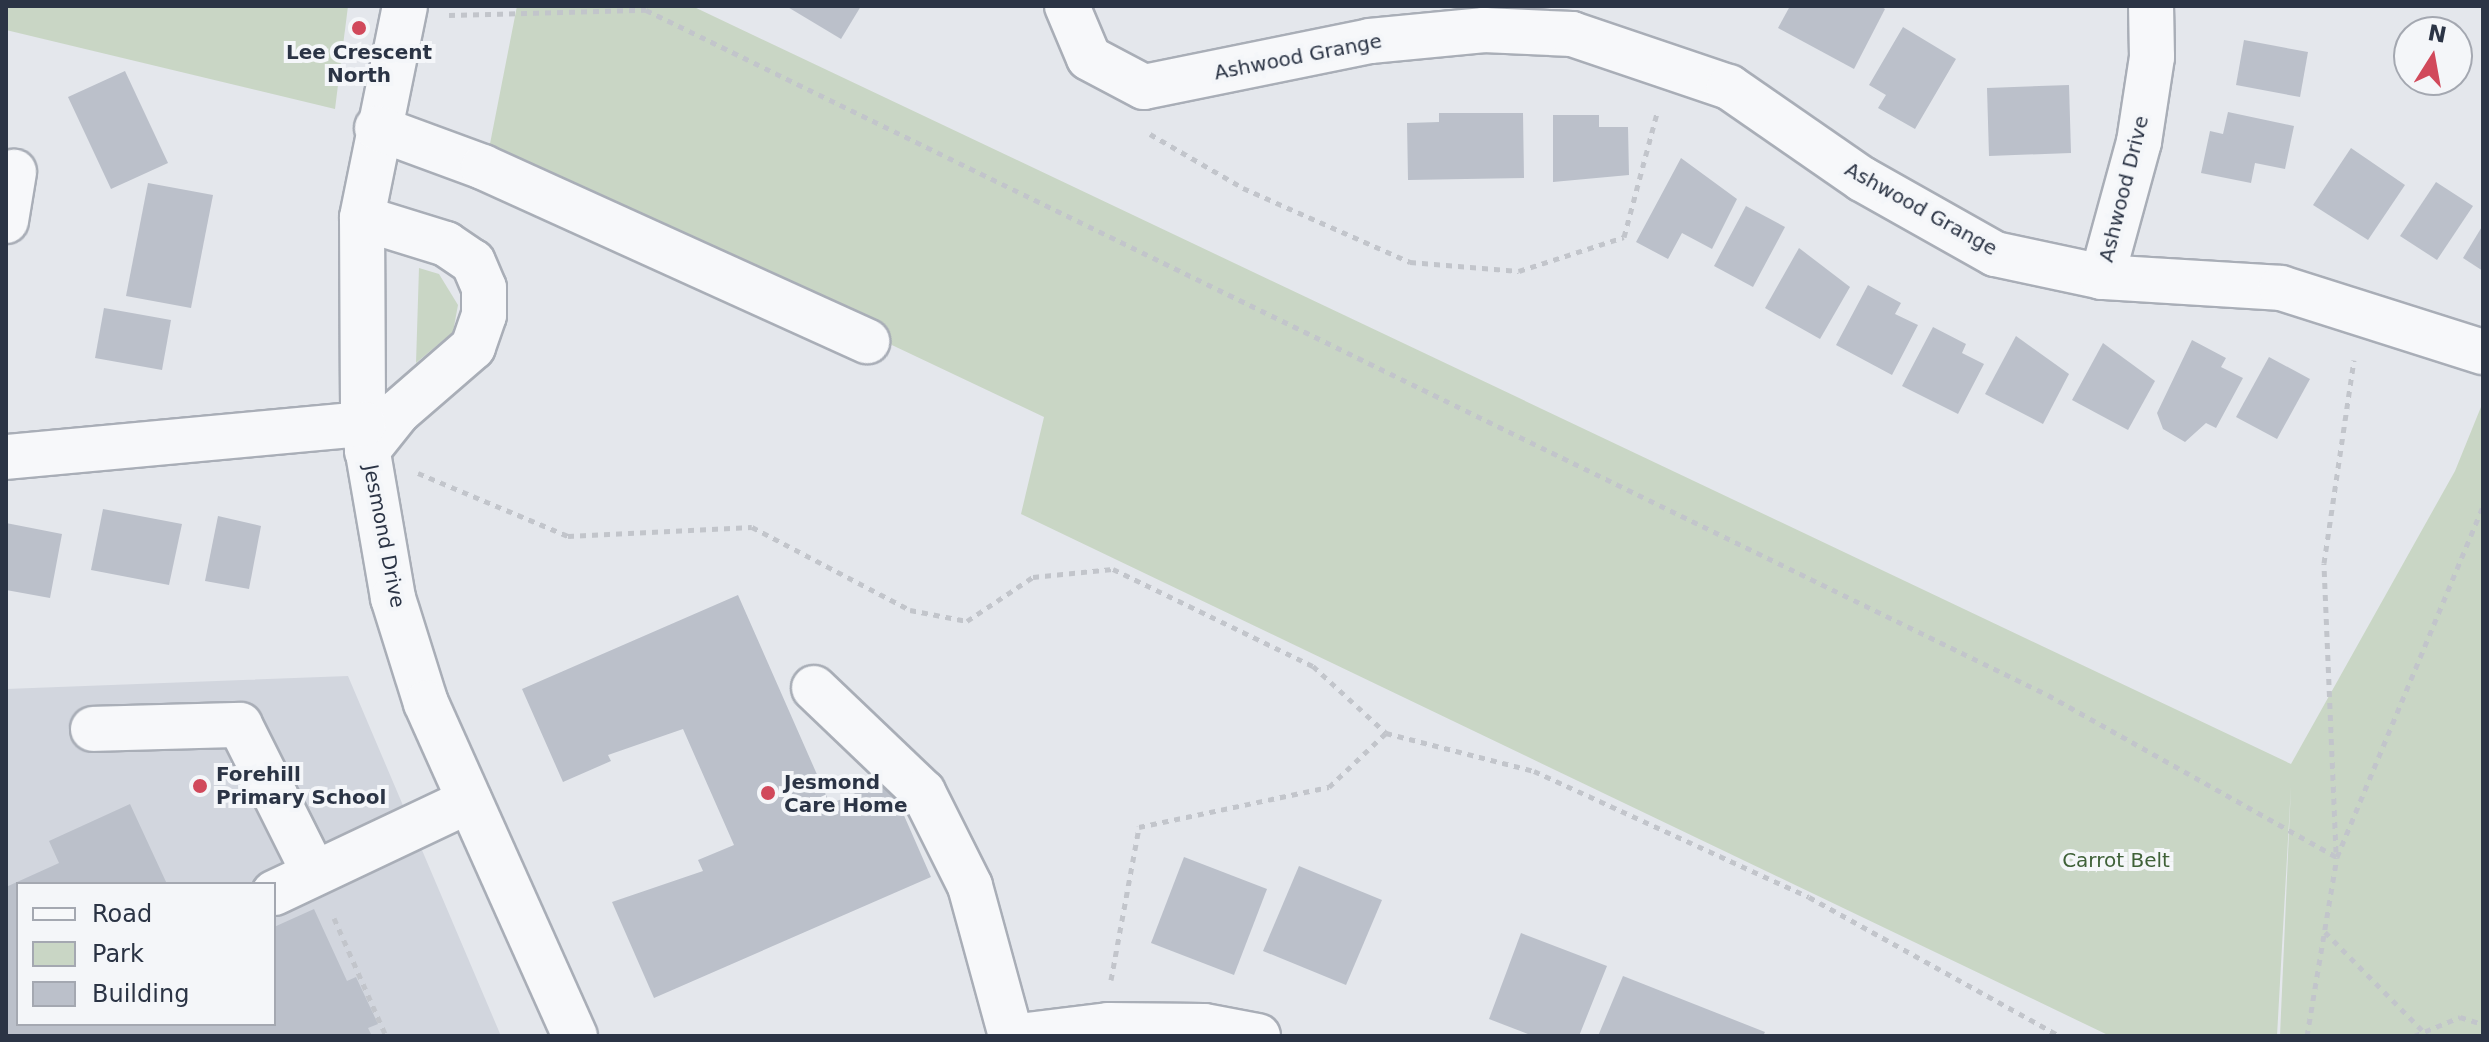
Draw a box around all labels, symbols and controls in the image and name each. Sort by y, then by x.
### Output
north arrow [2393,16,2473,96]
marker: Lee Crescent North [350,19,368,37]
text: N [2426,20,2449,48]
street label: Ashwood Grange [1212,29,1384,85]
place label: Lee Crescent North [286,40,432,87]
street label: Ashwood Drive [2094,113,2154,265]
street label: Ashwood Grange [1841,157,2001,261]
street label: Jesmond Drive [358,462,410,610]
place label: Forehill Primary School [216,762,386,809]
place label: Jesmond Care Home [784,770,907,817]
marker: Forehill Primary School [191,777,209,795]
marker: Jesmond Care Home [759,784,777,802]
park label: Carrot Belt [2062,848,2170,872]
legend [16,882,276,1026]
text: Road [92,900,152,928]
text: Park [92,940,144,968]
text: Building [92,980,189,1008]

